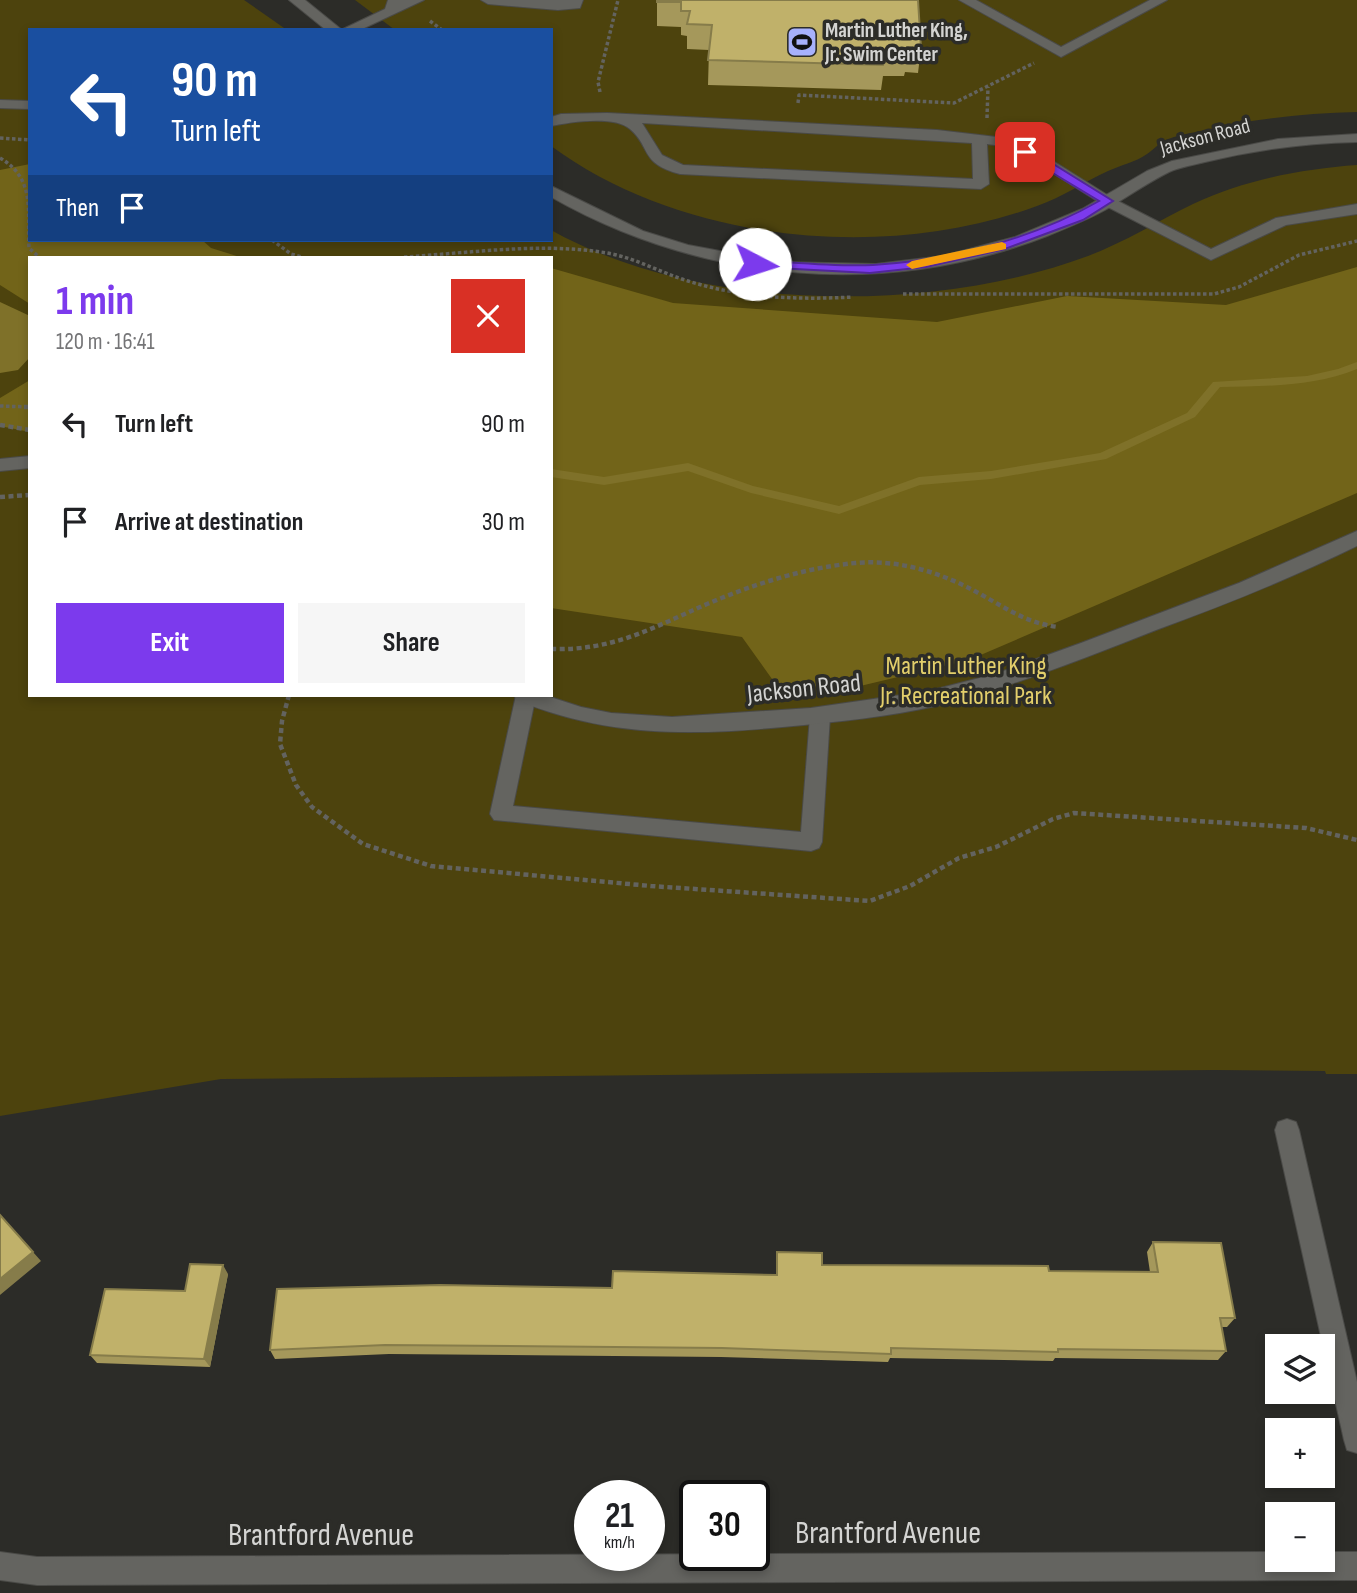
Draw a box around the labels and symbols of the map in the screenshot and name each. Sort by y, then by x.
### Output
place label: Martin Luther King, Jr. Swim Center [824,18,968,67]
sports icon: Martin Luther King, Jr. Swim Center [785,25,819,59]
street label: Jackson Road [1156,113,1253,161]
pin [995,122,1055,182]
position arrow [718,227,792,301]
park label: Martin Luther King Jr. Recreational Park [879,651,1052,712]
street label: Jackson Road [745,668,862,710]
speed limit sign: 30 [679,1480,770,1571]
street label: Brantford Avenue [795,1514,981,1553]
street label: Brantford Avenue [228,1516,414,1555]

